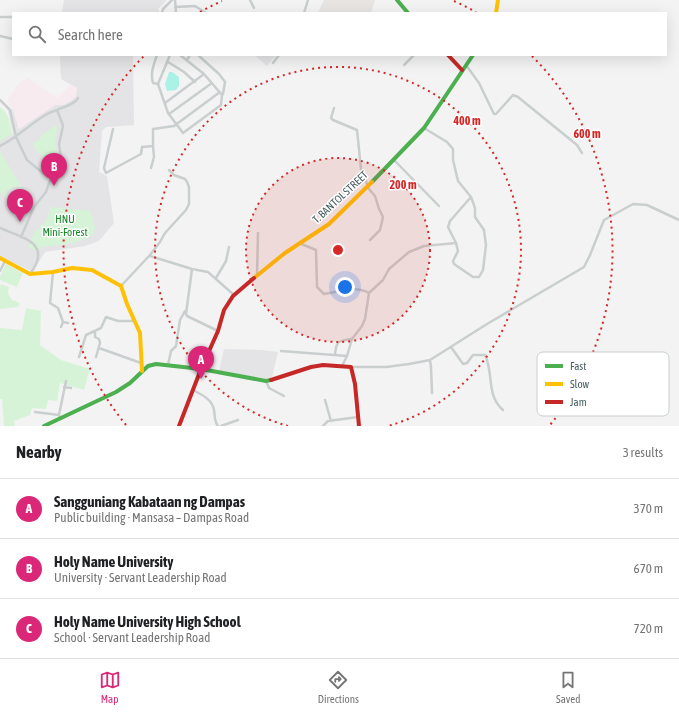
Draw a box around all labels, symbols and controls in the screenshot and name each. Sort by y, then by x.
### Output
search box [12,12,667,56]
icon: search [26,23,48,45]
text: Search here [58,26,123,43]
text: 400 m [452,114,481,128]
text: 600 m [573,127,601,141]
pin: B [41,153,67,186]
street label: T. BANTOL STREET [310,168,370,226]
text: 200 m [389,178,417,192]
pin: C [7,189,33,222]
park label: HNU Mini-Forest [42,213,88,238]
centre of rings [331,243,345,257]
your location [335,277,355,297]
pin: A [188,346,214,379]
legend [537,352,669,416]
text: Fast [570,360,586,372]
text: Slow [570,378,589,390]
text: Jam [570,396,587,408]
text: Nearby [16,442,62,462]
text: 3 results [623,445,663,460]
text: Sangguniang Kabataan ng Dampas [54,493,245,510]
text: A [26,501,32,516]
text: 370 m [634,501,663,516]
text: Public building · Mansasa – Dampas Road [54,510,249,525]
text: Holy Name University [54,553,173,570]
text: B [26,561,32,576]
text: 670 m [634,561,663,576]
text: University · Servant Leadership Road [54,570,227,585]
text: Holy Name University High School [54,613,241,630]
text: C [26,621,32,636]
text: 720 m [634,621,663,636]
text: School · Servant Leadership Road [54,630,210,645]
tab: Map [99,669,121,705]
tab: Directions [318,669,359,705]
tab: Saved [556,669,580,705]

